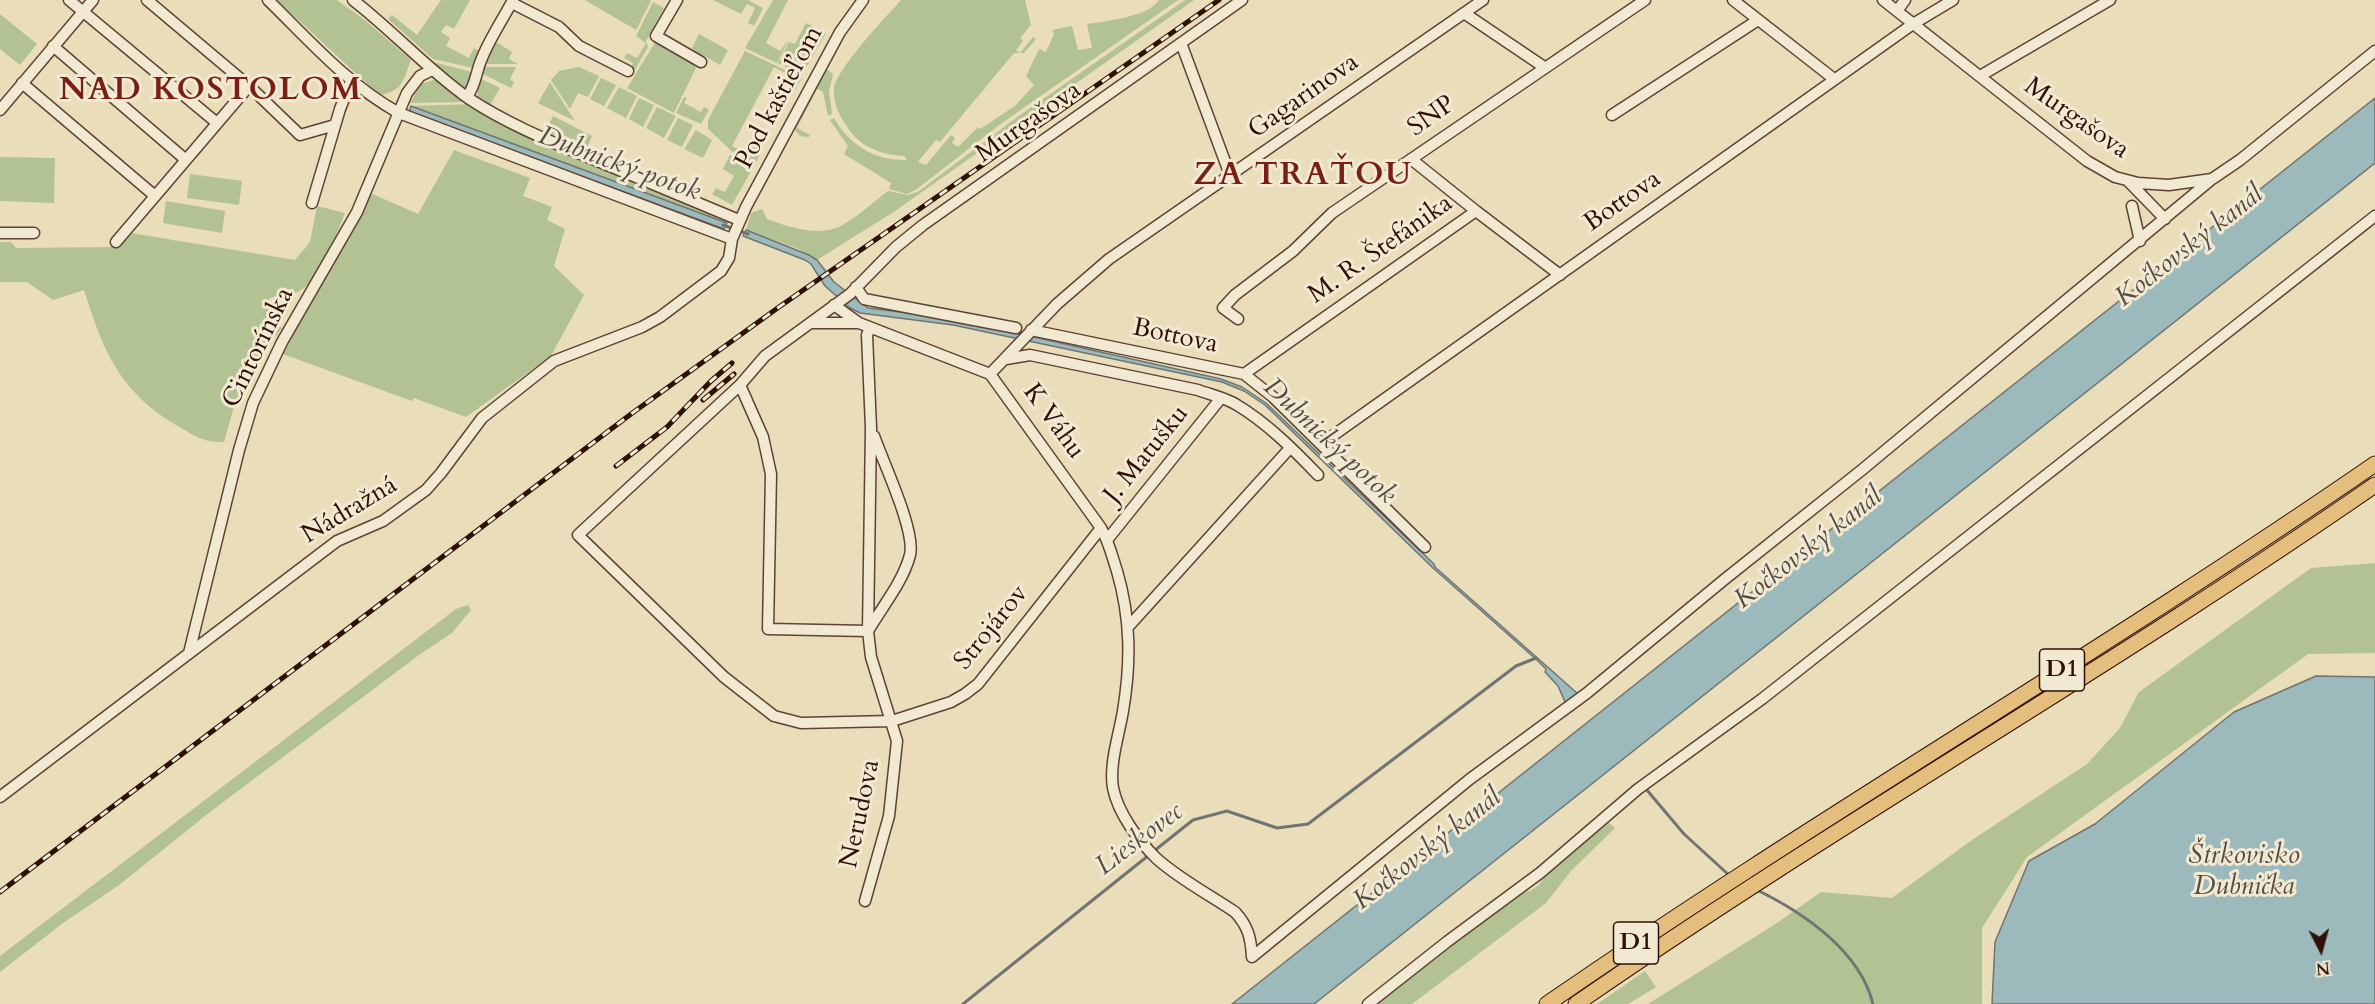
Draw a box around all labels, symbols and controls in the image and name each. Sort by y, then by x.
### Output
street label: Pod kaštieľom [729,21,831,175]
street label: Gagarinova [1243,48,1365,146]
street label: Murgašova [2017,71,2135,167]
district label: NAD KOSTOLOM [59,73,363,111]
street label: Murgašova [970,75,1088,171]
street label: SNP [1402,90,1462,144]
water label: Dubnický potok [534,121,704,209]
district label: ZA TRAŤOU [1193,158,1413,196]
street label: Bottova [1579,164,1667,240]
water label: Kočkovský kanál [2109,179,2271,315]
street label: M. R. Štefánika [1303,189,1459,311]
street label: Cintorínska [217,283,301,413]
street label: Bottova [1129,313,1221,361]
water label: Dubnický potok [1256,372,1402,512]
street label: K Váhu [1015,378,1091,466]
street label: J. Matušku [1098,400,1196,510]
street label: Nádražná [297,470,403,552]
water label: Kočkovský kanál [1728,481,1890,617]
street label: Strojárov [948,579,1036,677]
road number: D1 [2040,649,2084,691]
street label: Nerudova [834,757,888,871]
water label: Kočkovský kanál [1347,782,1509,918]
water label: Lieskovec [1090,797,1190,883]
water label: Štrkovisko Dubnička [2188,841,2300,904]
north arrow [2291,920,2351,980]
road number: D1 [1614,922,1658,964]
text: N [2315,956,2331,980]

